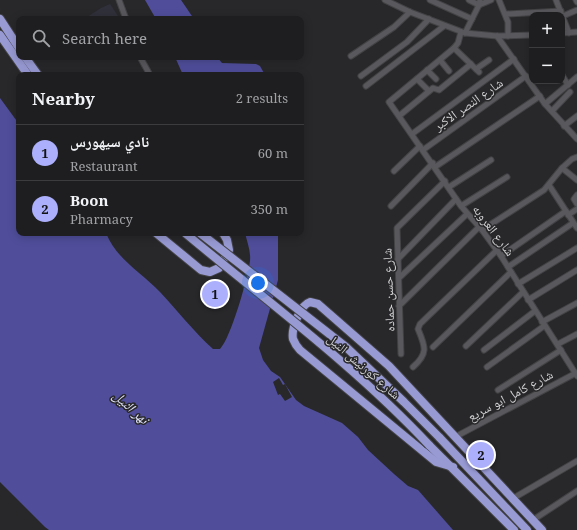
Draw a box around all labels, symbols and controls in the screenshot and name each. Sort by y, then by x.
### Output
map controls [529,12,565,84]
button: + [529,12,565,48]
search box [16,16,304,60]
icon: search [30,27,52,49]
text: Search here [62,28,147,48]
button: − [529,48,565,84]
street label: شارع النصر الاكبر [429,73,507,136]
text: Nearby [32,87,95,110]
text: 2 results [236,89,288,107]
text: نادي سيهورس [70,131,149,151]
text: 1 [41,144,49,162]
text: 60 m [258,144,288,162]
text: Restaurant [70,157,138,175]
text: Boon [70,190,109,210]
text: 2 [41,200,49,218]
text: 350 m [251,200,288,218]
street label: شارع العروبه [468,201,519,260]
text: Pharmacy [70,210,133,228]
street label: شارع حسن حماده [378,248,399,332]
your location [248,273,268,293]
pin: 1 [202,279,228,309]
street label: شارع كورنيش النيل [323,329,404,404]
street label: شارع كامل ابو سريع [464,365,556,426]
water label: نهر النيل [109,385,155,429]
pin: 2 [468,440,494,470]

